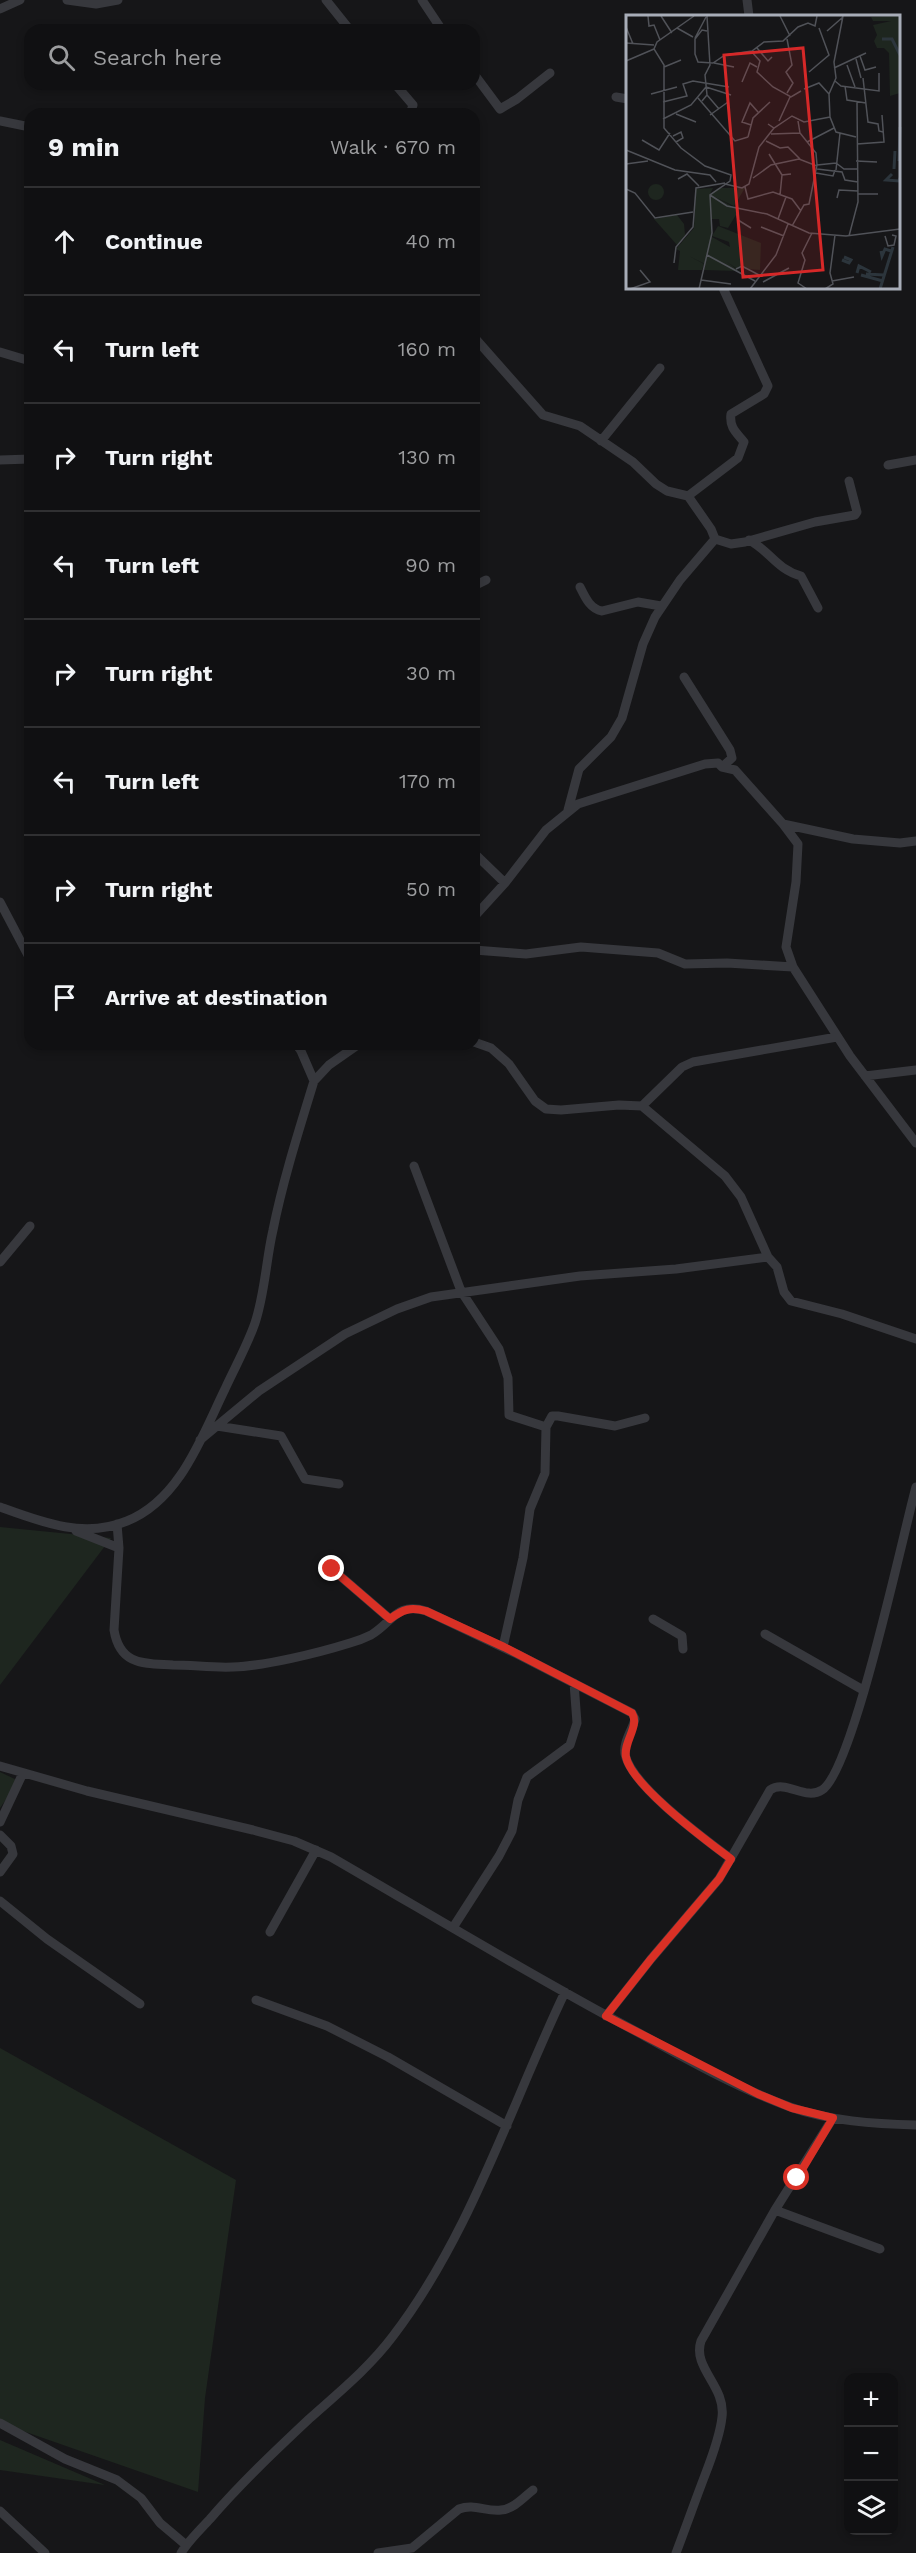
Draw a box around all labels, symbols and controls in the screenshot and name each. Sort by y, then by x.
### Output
inset map [626,15,901,290]
search box [24,24,480,90]
icon: search [45,41,78,74]
text: Search here [93,45,222,70]
text: 9 min [48,132,120,162]
text: Walk · 670 m [330,135,456,159]
icon: ahead [48,225,81,258]
text: Continue [105,229,203,254]
text: 40 m [405,229,456,253]
icon: left [48,333,81,366]
text: Turn left [105,337,199,362]
text: 160 m [398,337,456,361]
icon: right [48,441,81,474]
text: Turn right [105,445,212,470]
text: 130 m [398,445,456,469]
icon: left [48,549,81,582]
text: Turn left [105,553,199,578]
text: 90 m [405,553,456,577]
icon: right [48,657,81,690]
text: Turn right [105,661,212,686]
text: 30 m [406,661,456,685]
icon: left [48,765,81,798]
text: Turn left [105,769,199,794]
text: 170 m [399,769,456,793]
icon: right [48,873,81,906]
text: Turn right [105,877,212,902]
text: 50 m [406,877,456,901]
icon: arrive [48,981,81,1014]
text: Arrive at destination [105,985,328,1010]
route end [318,1555,344,1581]
route start [783,2164,809,2190]
map controls [844,2373,898,2535]
button: + [844,2373,898,2427]
button: − [844,2427,898,2481]
button: layers [844,2481,898,2535]

